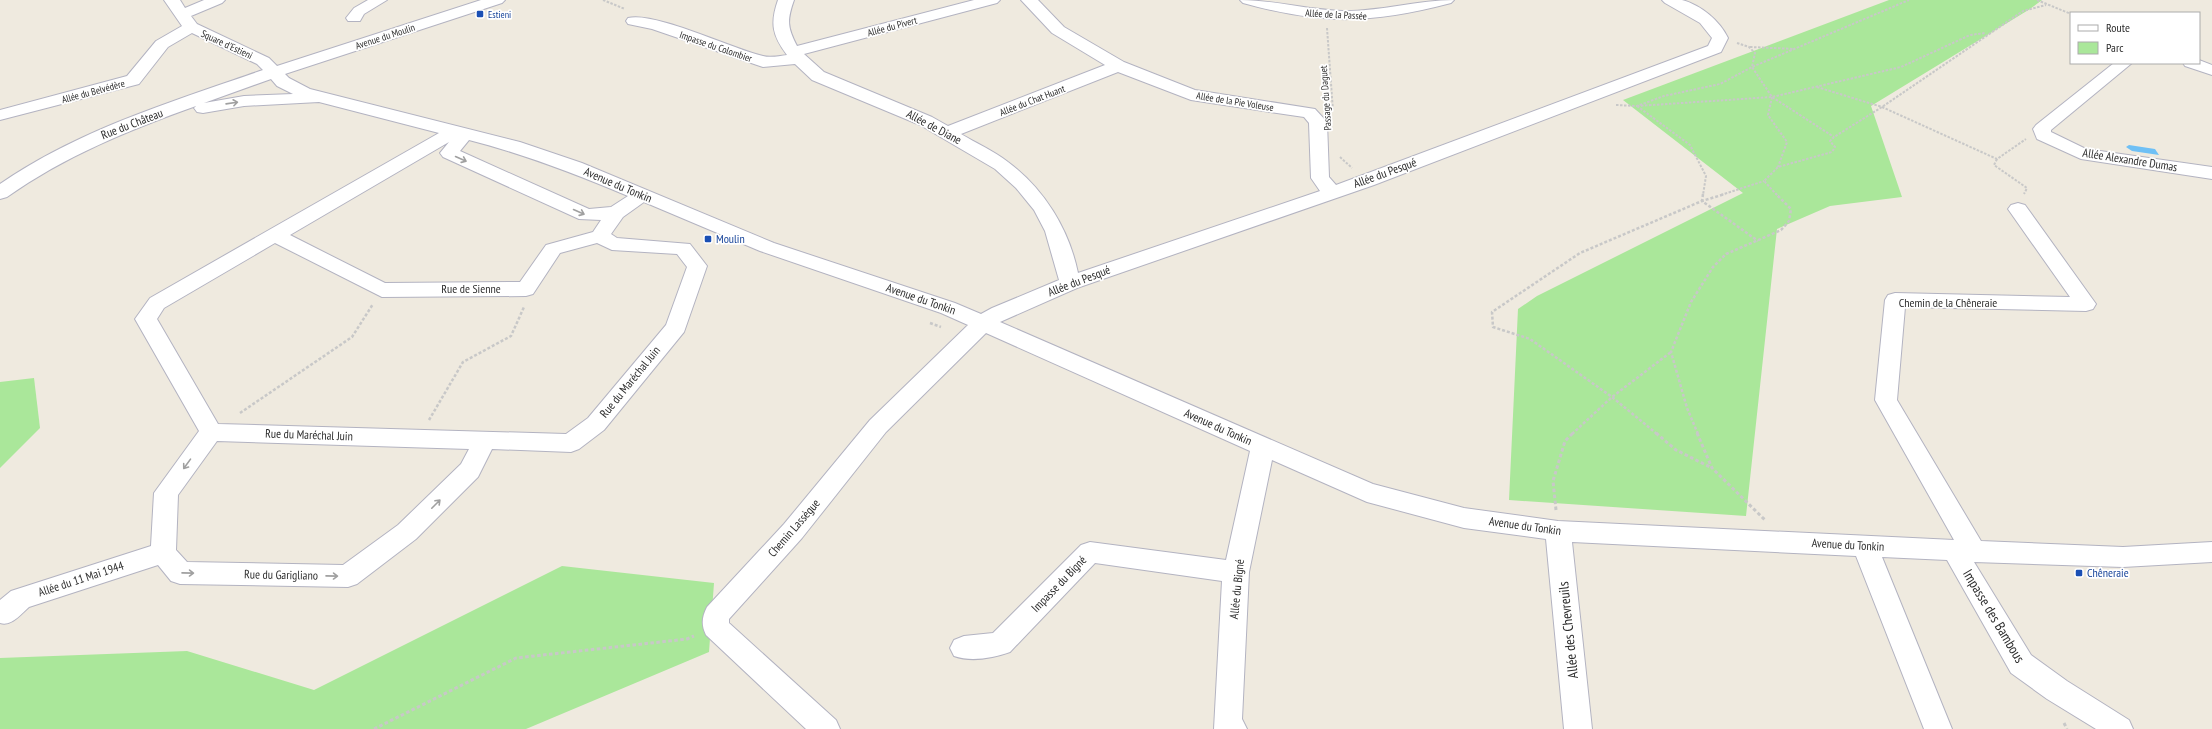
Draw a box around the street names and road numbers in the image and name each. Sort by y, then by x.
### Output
street label: Allée de la Passée [1305,6,1367,23]
street label: Allée du Pivert [866,14,919,39]
street label: Avenue du Moulin [354,21,417,52]
street label: Square d'Estieni [199,27,255,62]
street label: Impasse du Colombier [678,28,754,65]
street label: Passage du Daguet [1317,65,1334,131]
street label: Allée du Belvédère [60,77,126,106]
street label: Allée du Chat Huant [998,82,1067,119]
street label: Allée de la Pie Voleuse [1195,89,1275,114]
street label: Rue du Château [99,105,165,142]
street label: Allée de Diane [904,106,964,147]
street label: Allée Alexandre Dumas [2082,145,2179,174]
street label: Allée du Pesqué [1351,154,1418,191]
street label: Avenue du Tonkin [582,163,655,206]
street label: Allée du Pesqué [1045,262,1112,299]
street label: Avenue du Tonkin [884,280,958,317]
street label: Rue de Sienne [441,281,501,296]
street label: Chemin de la Chêneraie [1899,295,1997,310]
street label: Rue du Maréchal Juin [596,343,663,420]
street label: Avenue du Tonkin [1182,405,1254,448]
street label: Rue du Maréchal Juin [265,425,353,444]
street label: Chemin Lassègue [764,496,823,560]
street label: Avenue du Tonkin [1488,513,1562,538]
street label: Avenue du Tonkin [1811,535,1885,554]
street label: Impasse du Bigné [1028,552,1089,615]
street label: Allée du 11 Mai 1944 [36,557,126,599]
street label: Allée du Bigné [1226,558,1247,620]
street label: Rue du Garigliano [244,566,318,583]
street label: Impasse des Bambous [1959,566,2029,666]
street label: Allée des Chevreuils [1554,580,1582,679]

